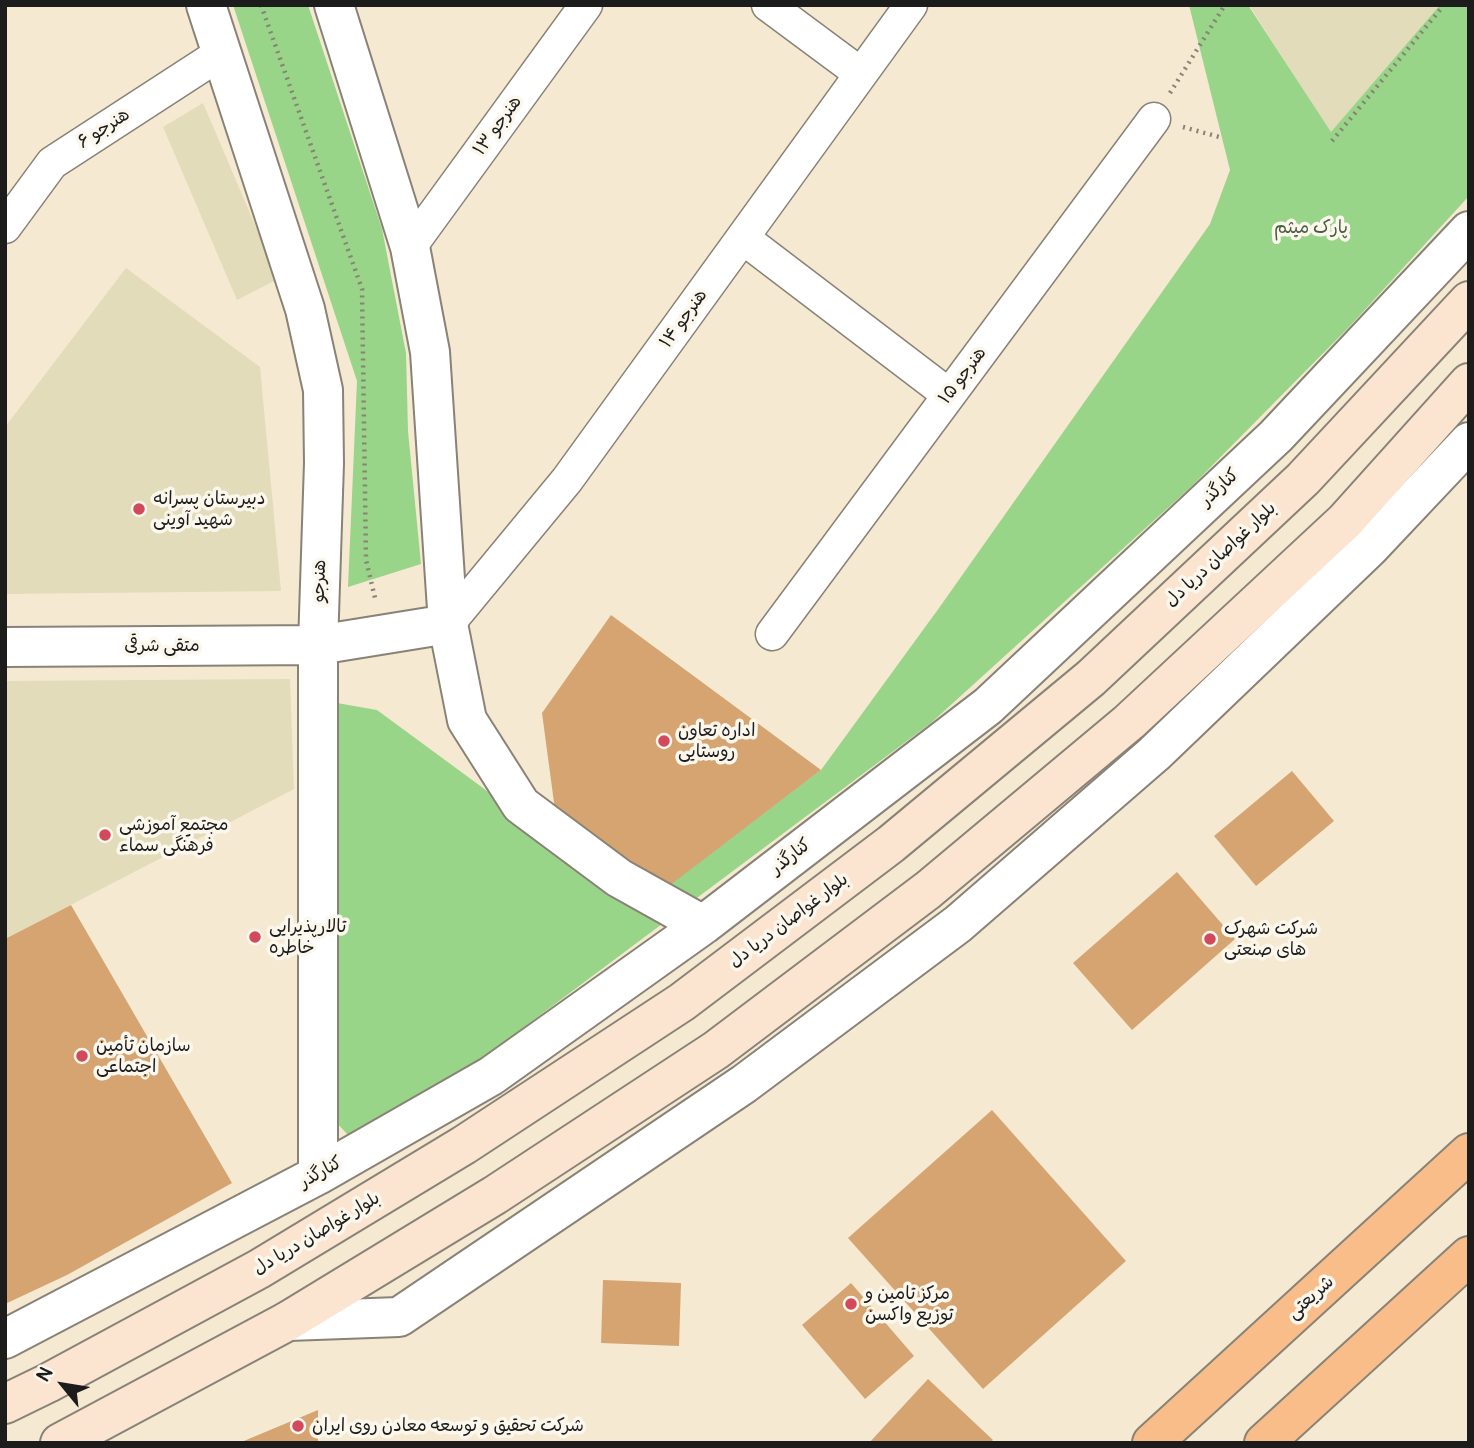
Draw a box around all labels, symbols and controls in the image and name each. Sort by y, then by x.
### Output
street label: هنرجو ۱۳ [469,92,527,160]
street label: هنرجو ۶ [74,104,134,154]
park label: پارک میثم [1274,217,1348,239]
street label: هنرجو ۱۴ [656,286,712,352]
street label: هنرجو ۱۵ [935,343,991,409]
street label: کنارگذر [1196,464,1244,512]
place label: دبیرستان پسرانه شهید آوینی [153,488,266,530]
street label: بلوار غواصان دریا دل [1161,498,1281,612]
marker: دبیرستان پسرانه شهید آوینی [131,501,147,517]
street label: هنرجو [308,559,332,603]
street label: متقی شرقی [124,635,200,657]
place label: اداره تعاون روستایی [678,720,755,762]
marker: اداره تعاون روستایی [656,733,672,749]
place label: مجتمع آموزشی فرهنگی سماء [119,814,228,856]
marker: مجتمع آموزشی فرهنگی سماء [97,827,113,843]
street label: کنارگذر [766,834,816,880]
street label: بلوار غواصان دریا دل [725,869,853,973]
place label: تالارپذیرایی خاطره [269,916,346,958]
place label: شرکت شهرک های صنعتی [1224,918,1318,960]
marker: تالارپذیرایی خاطره [247,929,263,945]
marker: شرکت شهرک های صنعتی [1202,931,1218,947]
place label: سازمان تأمین اجتماعی [96,1035,191,1078]
marker: سازمان تأمین اجتماعی [74,1048,90,1064]
street label: کنارگذر [296,1152,346,1194]
street label: بلوار غواصان دریا دل [250,1188,384,1280]
street label: شریعتی [1283,1271,1339,1325]
place label: مرکز تامین و توزیع واکسن [865,1283,954,1326]
marker: مرکز تامین و توزیع واکسن [843,1296,859,1312]
north arrow [28,1350,98,1420]
text: N [31,1363,58,1386]
place label: شرکت تحقیق و توسعه معادن روی ایران [312,1415,584,1437]
marker: شرکت تحقیق و توسعه معادن روی ایران [290,1418,306,1434]

